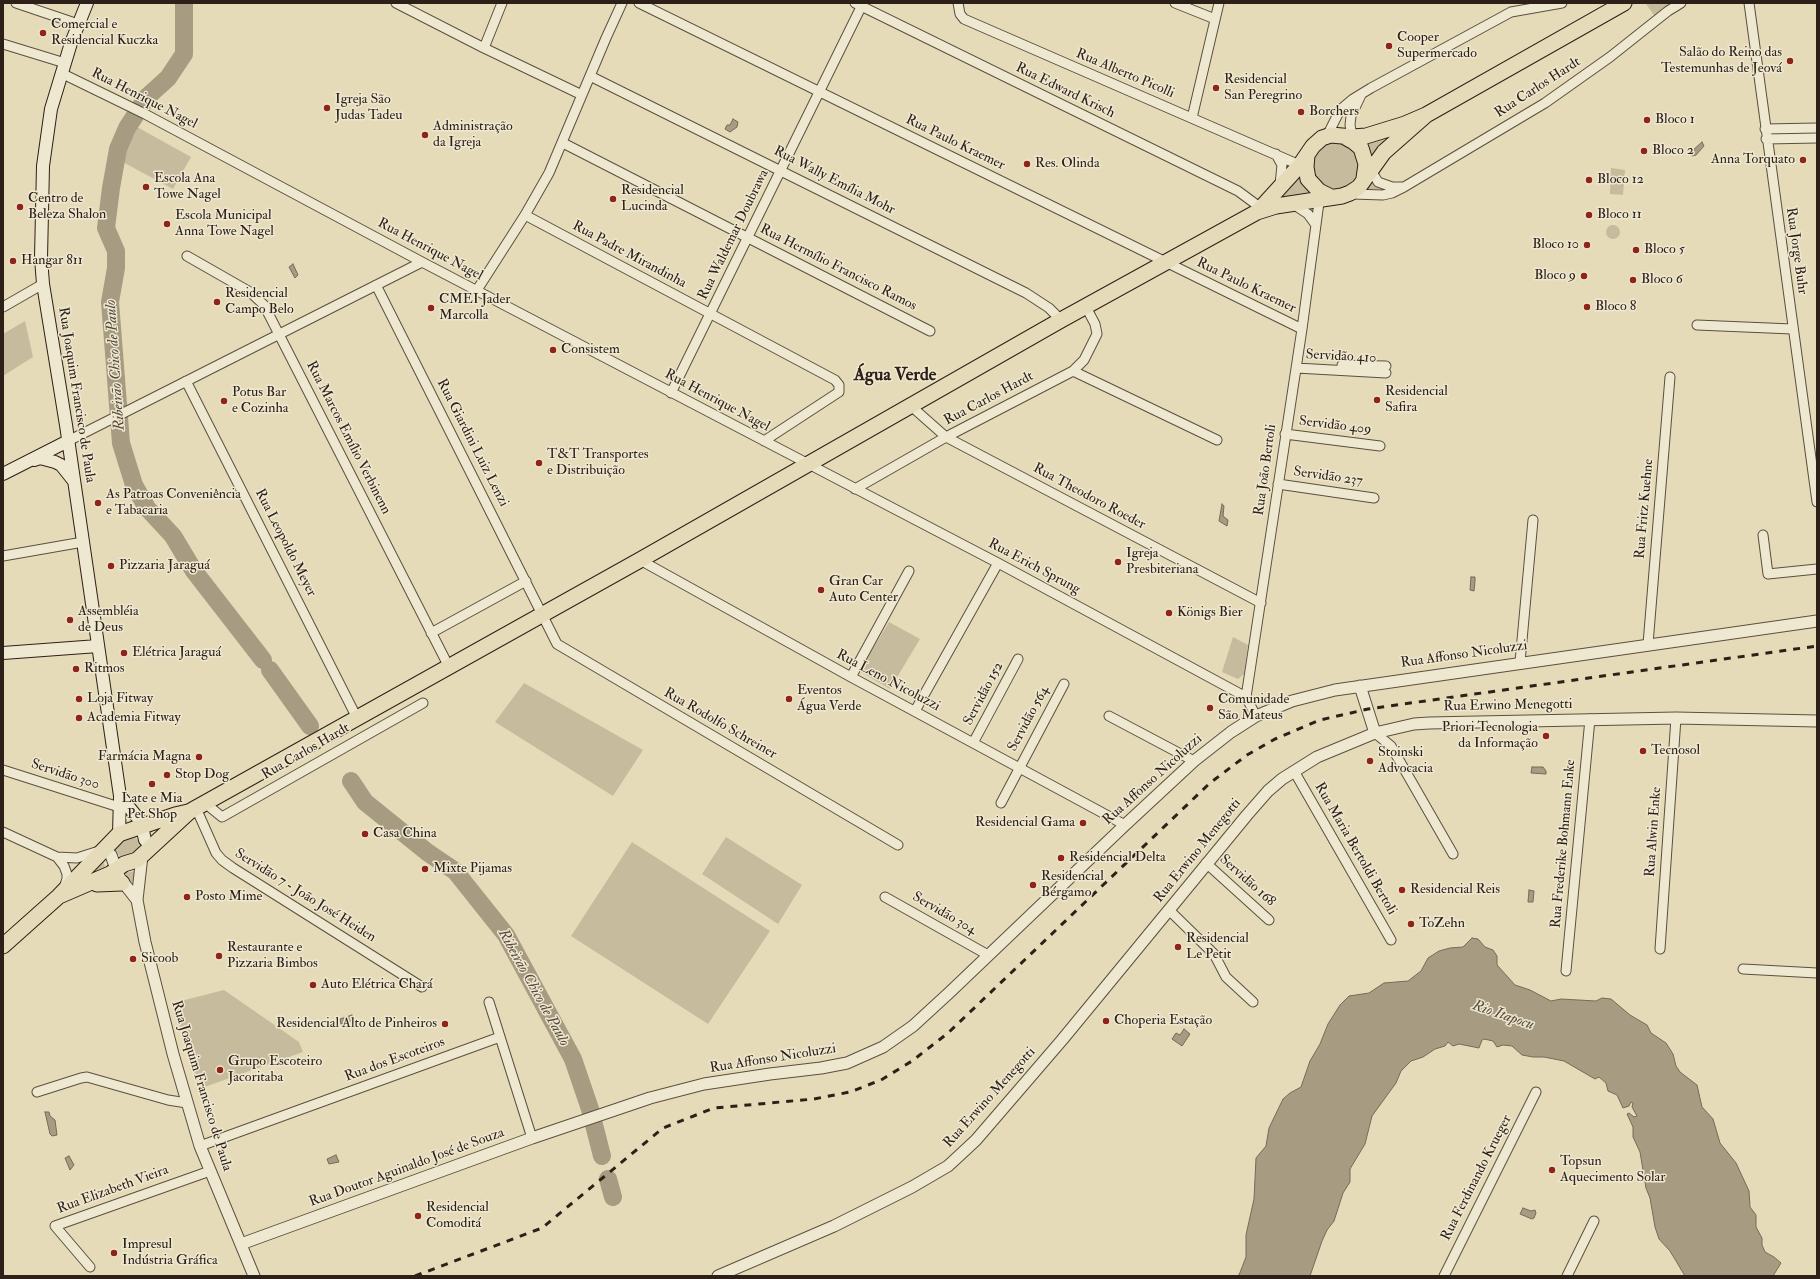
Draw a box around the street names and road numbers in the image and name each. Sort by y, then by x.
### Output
street label: Rua Alberto Picolli [1073,46,1177,102]
street label: Rua Carlos Hardt [1492,54,1584,122]
street label: Rua Edward Krisch [1013,60,1117,122]
street label: Rua Henrique Nagel [88,65,200,133]
street label: Rua Paulo Kraemer [903,112,1007,174]
street label: Rua Wally Emília Mohr [770,143,898,219]
street label: Rua Waldemar Doubrawa [695,167,773,303]
street label: Rua Jorge Buhr [1782,206,1810,296]
street label: Rua Henrique Nagel [375,215,485,285]
street label: Rua Padre Mirandinha [569,218,689,292]
street label: Rua Hermílio Francisco Ramos [757,221,919,315]
street label: Rua Paulo Kraemer [1194,255,1298,317]
street label: Rua Joaquim Francisco de Paula [54,306,98,484]
street label: Servidão 410 [1305,347,1377,367]
street label: Rua Marcos Emílio Verbinenn [302,359,394,517]
street label: Rua Henrique Nagel [662,366,772,436]
street label: Rua Carlos Hardt [941,368,1037,430]
street label: Rua Giardini Luiz Lenzi [432,376,512,510]
street label: Servidão 409 [1298,413,1372,439]
street label: Rua João Bertoli [1251,423,1281,517]
street label: Rua Fritz Kuehne [1632,458,1658,560]
street label: Rua Theodoro Roeder [1030,460,1148,534]
street label: Servidão 237 [1292,464,1364,490]
street label: Rua Leopoldo Meyer [251,486,319,600]
street label: Rua Erich Sprung [985,536,1083,598]
street label: Rua Affonso Nicoluzzi [1400,638,1528,672]
street label: Rua Leno Nicoluzzi [833,647,943,715]
street label: Servidão 152 [960,660,1008,728]
street label: Servidão 564 [1005,683,1053,755]
street label: Rua Rodolfo Schreiner [661,685,779,763]
street label: Rua Erwino Menegotti [1443,696,1573,716]
street label: Rua Carlos Hardt [259,720,353,784]
street label: Rua Affonso Nicoluzzi [1100,731,1206,829]
street label: Servidão 300 [29,756,101,794]
street label: Rua Frederike Bohmann Enke [1548,759,1580,929]
street label: Rua Maria Bertoldi Bertoli [1310,780,1400,918]
street label: Rua Alwin Enke [1642,786,1666,878]
street label: Rua Erwino Menegotti [1151,796,1245,906]
street label: Servidão 7 - João José Heiden [231,846,379,946]
street label: Servidão 168 [1216,851,1278,911]
street label: Servidão 304 [909,889,979,939]
street label: Rua Joaquim Francisco de Paula [167,999,235,1173]
street label: Rua dos Escoteiros [343,1034,447,1086]
street label: Rua Affonso Nicoluzzi [709,1041,837,1077]
street label: Rua Erwino Menegotti [941,1044,1039,1152]
street label: Rua Ferdinando Krueger [1438,1112,1516,1244]
street label: Rua Doutor Aguinaldo José de Souza [307,1125,507,1211]
street label: Rua Elizabeth Vieira [55,1162,171,1218]

